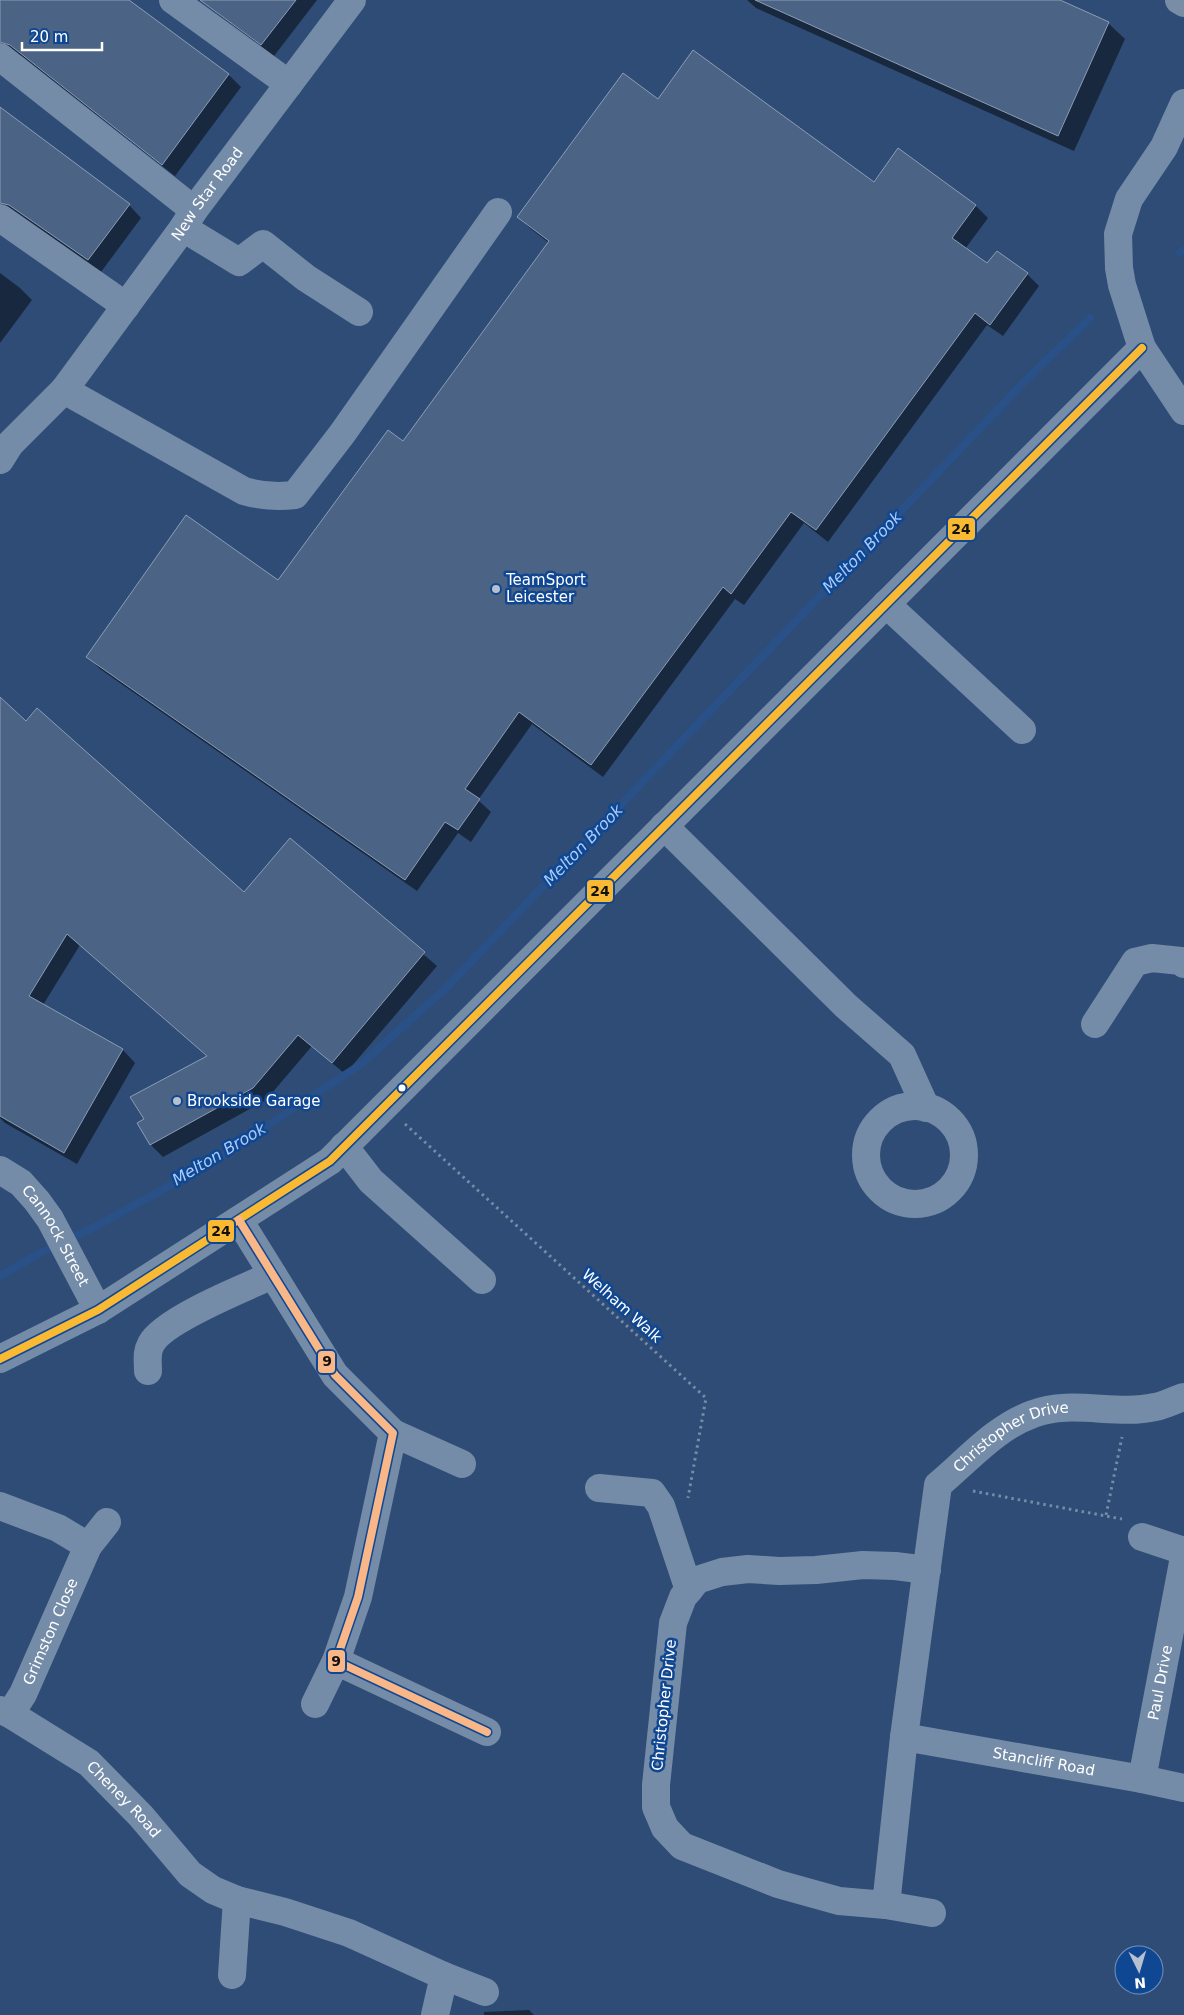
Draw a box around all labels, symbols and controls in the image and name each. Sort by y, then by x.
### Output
scale bar [22,20,102,52]
text: 20 m [30,28,68,46]
street label: New Star Road [168,144,247,244]
water label: Melton Brook [818,507,906,597]
line badge: 24 [947,517,976,541]
text: 24 [951,521,971,537]
place label: TeamSport Leicester [505,571,586,606]
marker: TeamSport Leicester [490,583,502,595]
water label: Melton Brook [539,800,627,890]
line badge: 24 [586,879,614,903]
text: 24 [590,883,610,899]
unlabelled marker [397,1083,407,1093]
place label: Brookside Garage [187,1092,321,1110]
marker: Brookside Garage [171,1095,183,1107]
water label: Melton Brook [169,1118,270,1189]
street label: Cannock Street [18,1181,93,1289]
line badge: 24 [207,1219,235,1243]
text: 24 [211,1223,231,1239]
street label: Welham Walk [578,1265,666,1347]
line badge: 9 [317,1350,336,1374]
text: 9 [322,1353,332,1369]
street label: Christopher Drive [949,1399,1069,1476]
street label: Grimston Close [19,1575,82,1688]
street label: Christopher Drive [648,1638,680,1772]
street label: Paul Drive [1144,1644,1176,1722]
line badge: 9 [327,1649,346,1673]
text: 9 [331,1653,341,1669]
street label: Stancliff Road [991,1744,1096,1780]
street label: Cheney Road [83,1757,164,1841]
north arrow [1114,1945,1164,1995]
text: N [1134,1974,1147,1991]

